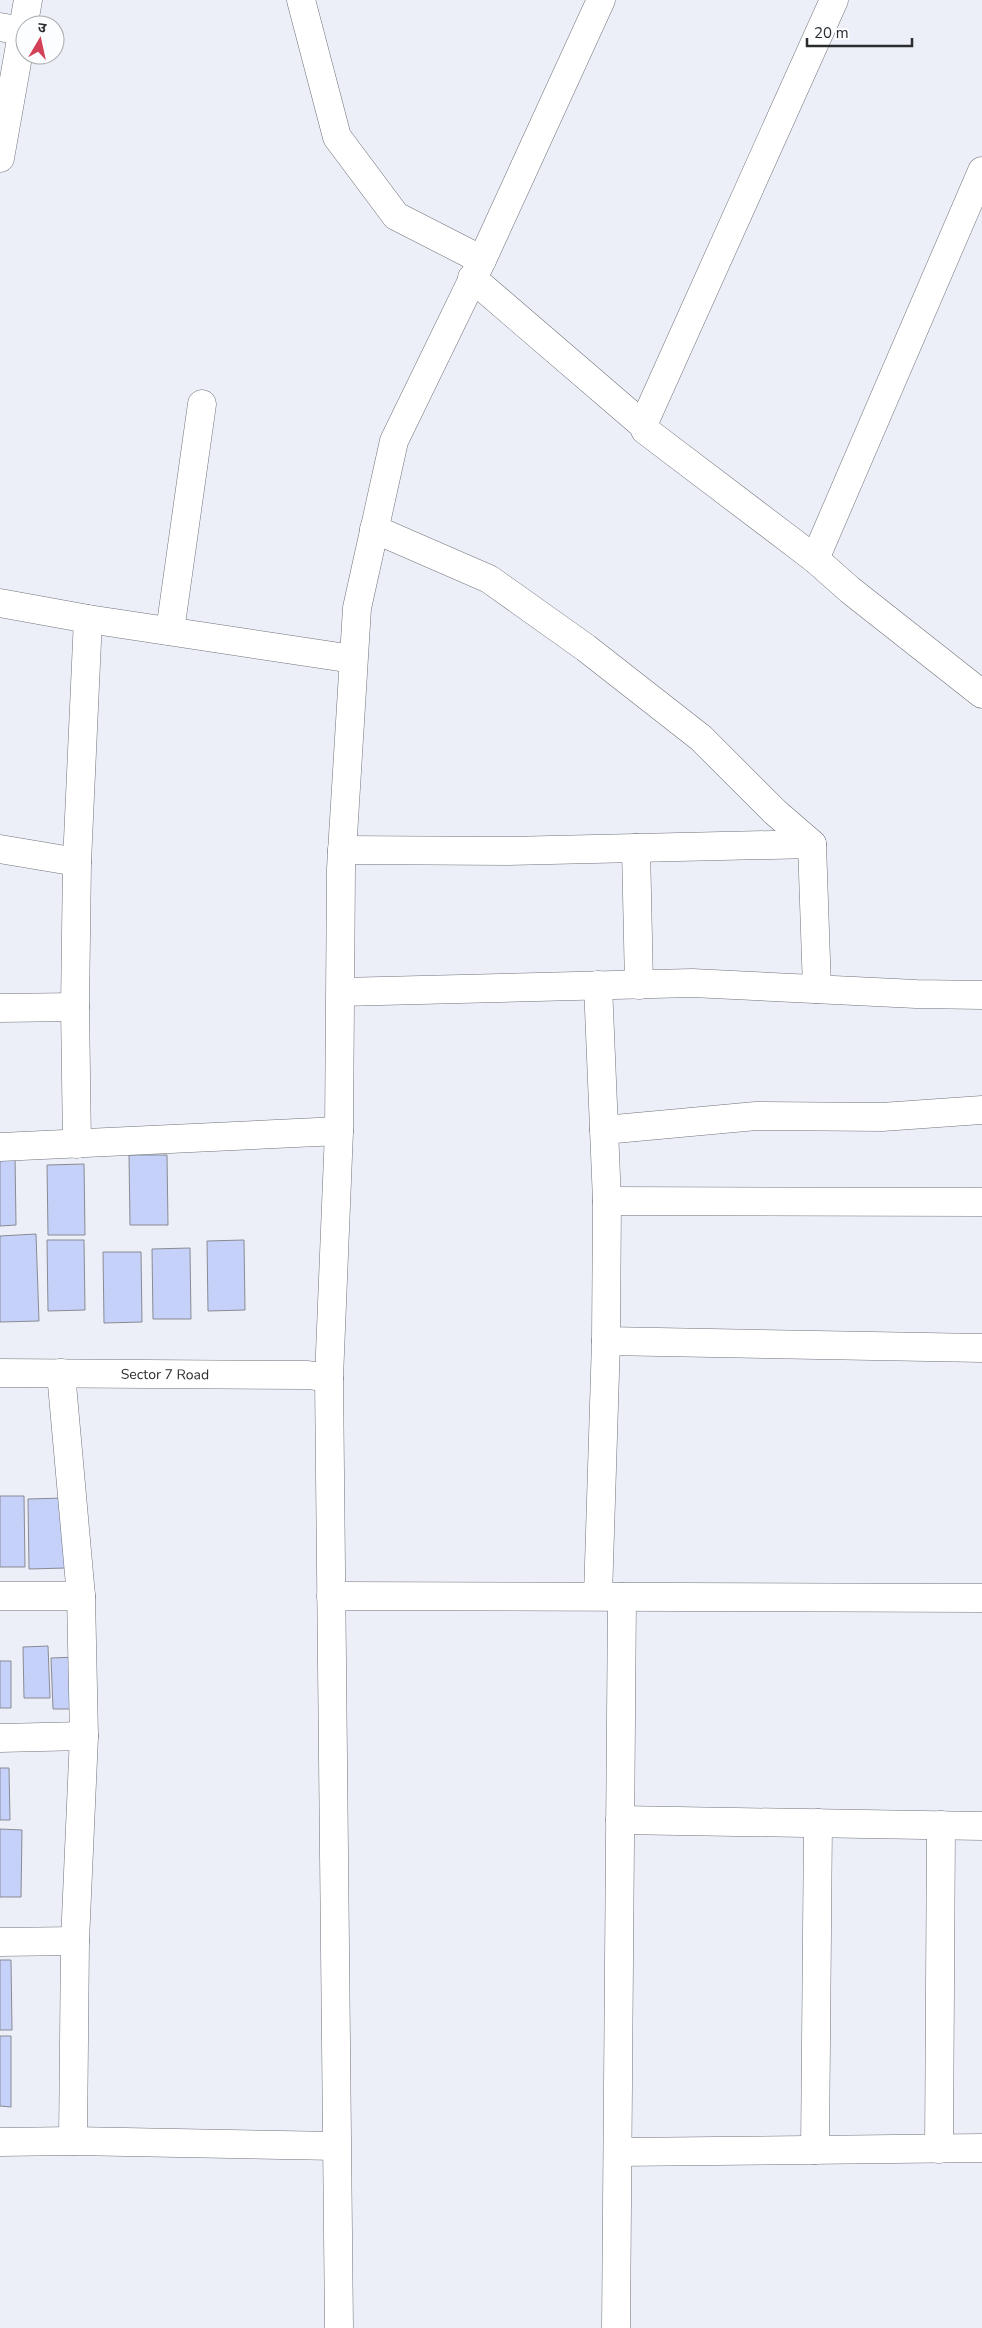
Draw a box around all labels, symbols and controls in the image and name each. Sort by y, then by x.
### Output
north arrow [15,15,65,65]
scale bar [807,15,912,47]
text: उ [36,18,48,38]
text: 20 m [814,23,849,43]
street label: Sector 7 Road [121,1364,209,1384]

